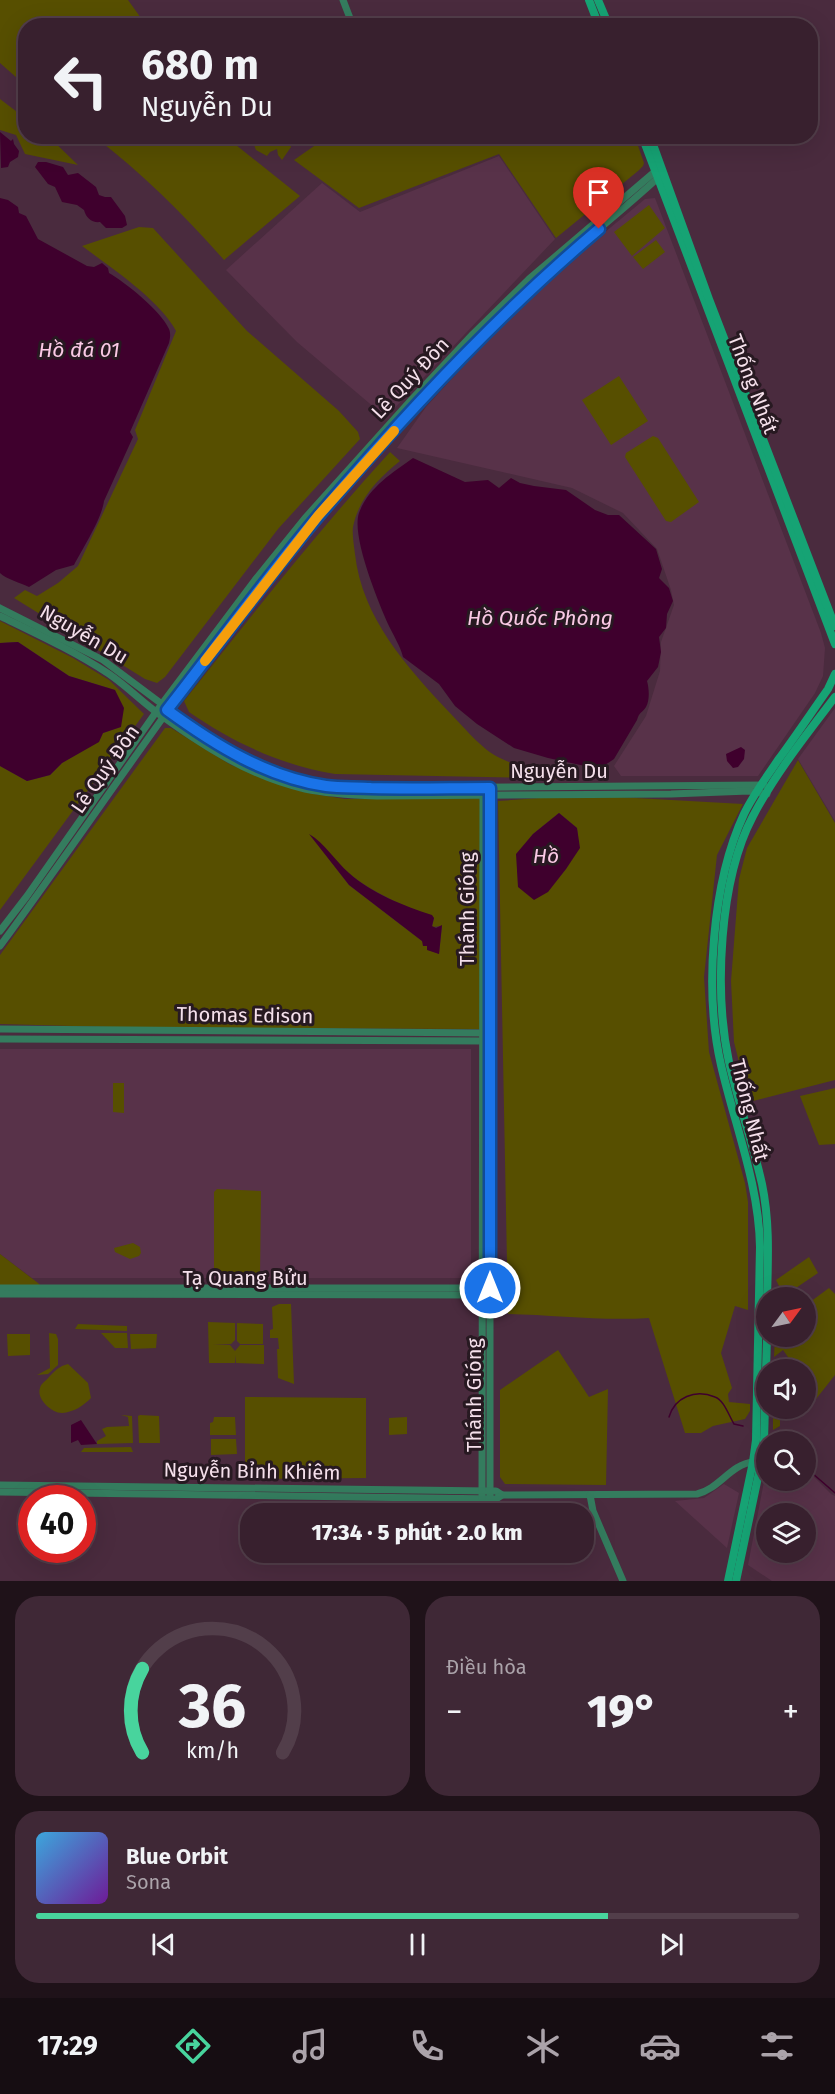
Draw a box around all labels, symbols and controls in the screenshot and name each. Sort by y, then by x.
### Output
text: 680 m [141,40,259,90]
icon: left [42,42,120,120]
text: Nguyễn Du [141,91,273,123]
pin [573,167,624,229]
icon: arrive [582,176,615,209]
street label: Thống Nhất [723,331,783,438]
street label: Lê Quý Đôn [366,332,454,424]
water label: Hồ đá 01 [38,337,120,363]
street label: Nguyễn Du [36,599,132,669]
water label: Hồ Quốc Phòng [467,605,613,631]
street label: Lê Quý Đôn [66,720,144,818]
street label: Nguyễn Du [510,759,608,783]
water label: Hồ [533,843,559,869]
street label: Thánh Gióng [455,852,479,966]
street label: Thomas Edison [176,1002,314,1028]
street label: Thống Nhất [726,1056,774,1164]
position arrow [458,1256,522,1320]
street label: Tạ Quang Bửu [182,1266,308,1290]
north arrow [756,1287,816,1347]
map controls [756,1287,816,1563]
street label: Thánh Gióng [462,1338,486,1452]
button: sound [756,1359,816,1419]
button: search [756,1431,816,1491]
street label: Nguyễn Bỉnh Khiêm [163,1457,341,1485]
speed limit sign: 40 [18,1485,96,1563]
button: layers [756,1503,816,1563]
text: 17:34 · 5 phút · 2.0 km [312,1519,522,1546]
text: Điều hòa [446,1655,527,1679]
text: 36 [178,1669,246,1744]
text: 19° [587,1685,658,1739]
text: − [446,1692,463,1732]
text: + [783,1692,799,1732]
text: km/h [186,1738,239,1764]
text: Blue Orbit [126,1843,228,1870]
text: Sona [126,1870,171,1894]
icon: previous [147,1928,180,1961]
icon: pause [401,1928,434,1961]
icon: next [655,1928,688,1961]
icon: directions [172,2025,214,2067]
icon: music [289,2025,331,2067]
icon: phone [406,2025,448,2067]
icon: climate [522,2025,564,2067]
icon: car [639,2025,681,2067]
icon: filters [756,2025,798,2067]
text: 17:29 [37,2030,98,2062]

